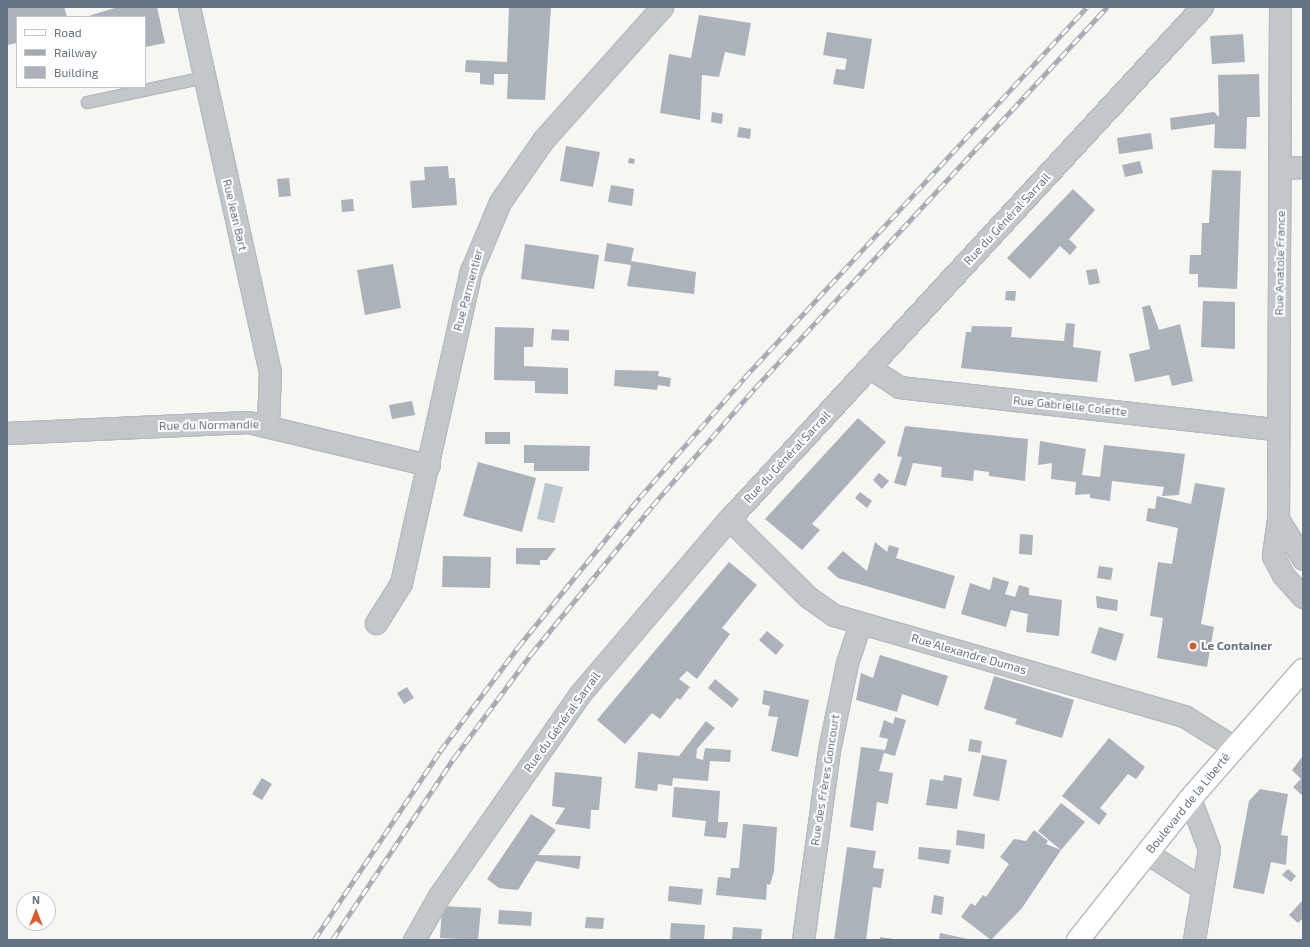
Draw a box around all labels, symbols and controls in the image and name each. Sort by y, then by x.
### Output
legend [16,16,146,88]
text: Road [54,25,82,39]
text: Railway [54,45,97,59]
text: Building [54,65,98,79]
street label: Rue du Général Sarrail [961,170,1053,268]
street label: Rue Jean Bart [220,178,250,252]
street label: Rue Anatole France [1272,210,1288,316]
street label: Rue Parmentier [450,247,486,333]
street label: Rue Gabrielle Colette [1013,393,1127,419]
street label: Rue du Général Sarrail [741,408,833,506]
street label: Rue du Normandie [159,417,259,433]
street label: Rue Alexandre Dumas [910,631,1028,677]
place label: Le Container [1201,639,1272,653]
marker: Le Container [1188,641,1198,651]
street label: Rue du Général Sarrail [521,669,603,775]
street label: Rue des Frères Goncourt [807,713,843,847]
street label: Boulevard de la Liberté [1143,750,1233,856]
north arrow [16,891,56,931]
text: N [32,893,40,906]

